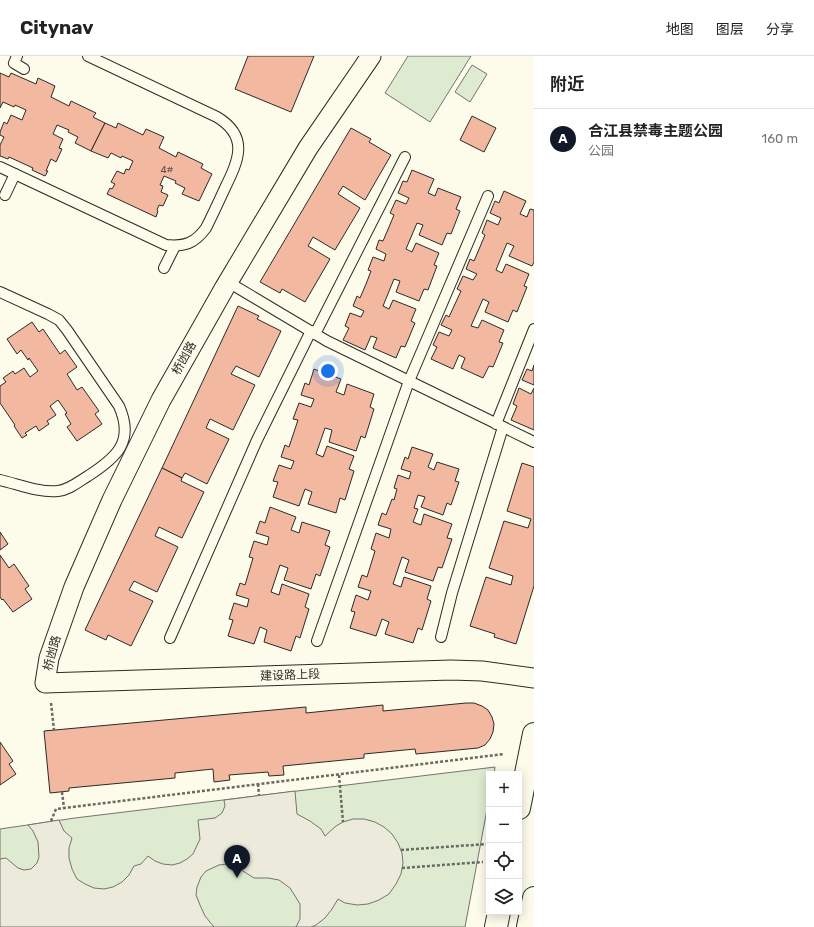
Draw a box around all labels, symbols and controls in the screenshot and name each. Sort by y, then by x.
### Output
text: Citynav [20,16,93,39]
text: 地图 [666,21,694,38]
text: 图层 [716,21,744,38]
text: 分享 [766,21,794,38]
text: 附近 [550,74,584,94]
text: 合江县禁毒主题公园 [588,122,723,140]
text: A [558,131,568,146]
text: 160 m [762,131,798,146]
text: 公园 [588,143,614,158]
house number: 4# [160,164,174,176]
street label: 桥凼路 [169,339,199,377]
your location [318,361,338,381]
street label: 桥凼路 [41,634,63,672]
street label: 建设路上段 [260,667,320,683]
map controls [486,771,522,915]
button: + [486,771,522,807]
button: − [486,807,522,843]
button: locate [486,843,522,879]
pin: A [224,845,250,878]
button: layers [486,879,522,915]

